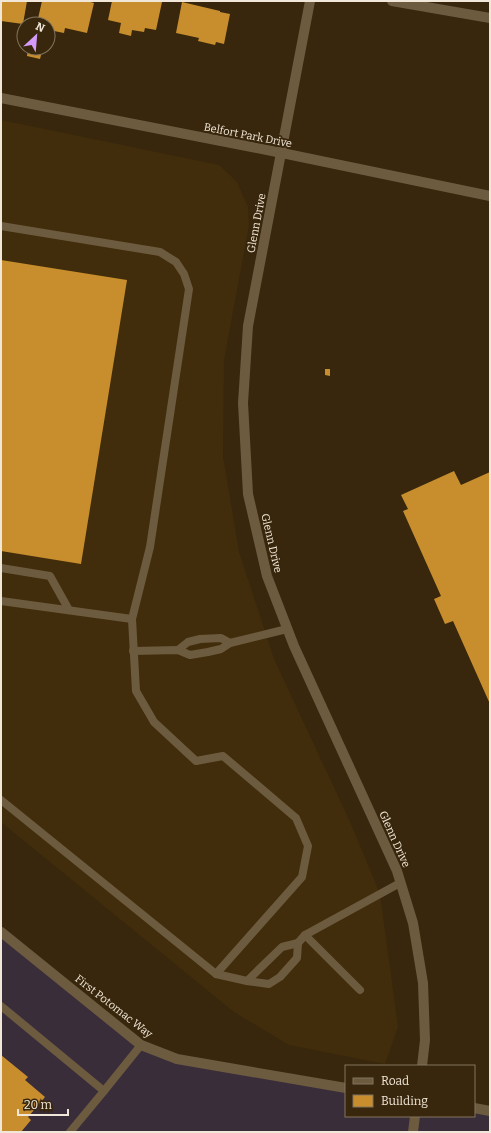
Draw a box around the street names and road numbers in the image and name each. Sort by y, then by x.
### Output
street label: Belfort Park Drive [203,121,293,150]
street label: Glenn Drive [244,192,269,254]
street label: Glenn Drive [258,512,285,574]
street label: Glenn Drive [376,809,413,869]
street label: First Potomac Way [72,972,155,1041]

